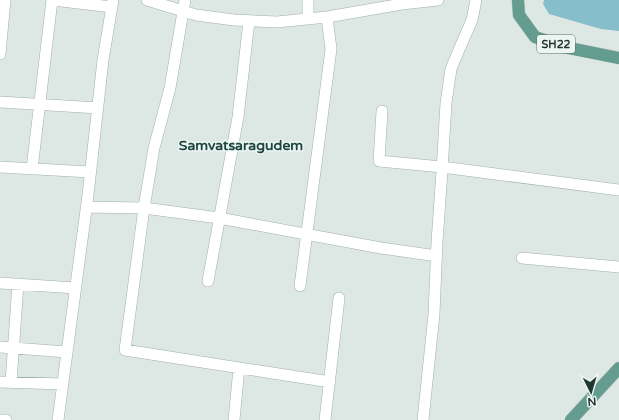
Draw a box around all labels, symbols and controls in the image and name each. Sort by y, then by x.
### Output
road number: SH22 [537,35,575,53]
district label: Samvatsaragudem [179,137,303,154]
north arrow [571,372,611,412]
text: N [587,395,597,408]

